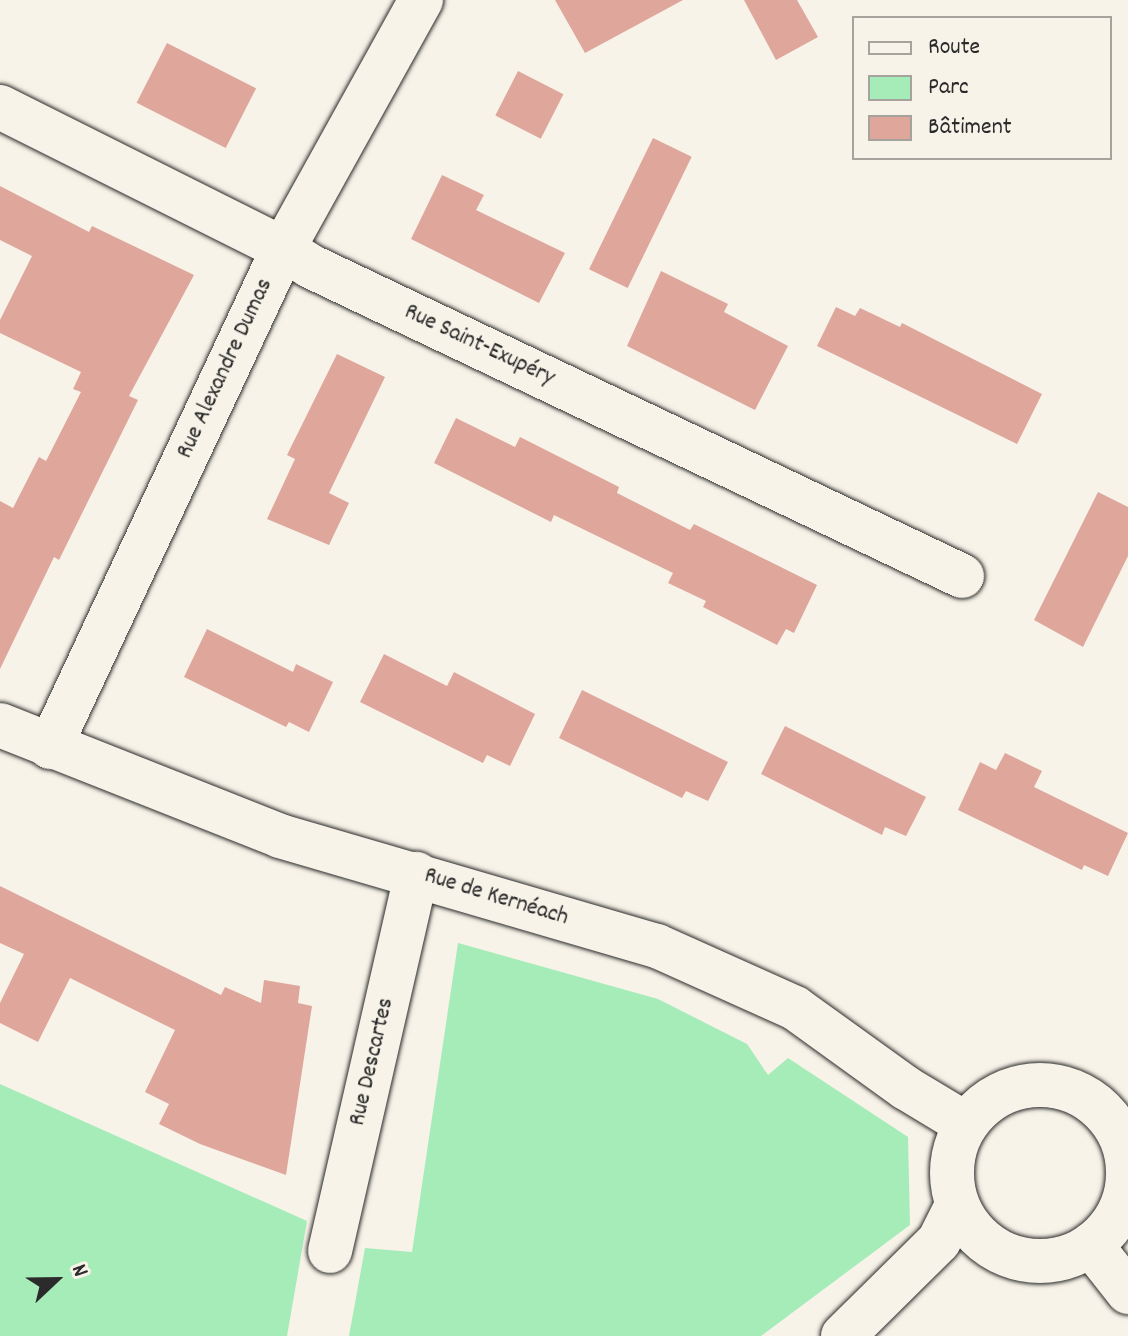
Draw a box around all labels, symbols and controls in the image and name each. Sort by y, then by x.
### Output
legend [852,16,1112,160]
text: Route [928,31,980,65]
text: Parc [928,71,969,105]
text: Bâtiment [928,111,1012,145]
street label: Rue Alexandre Dumas [172,274,280,464]
street label: Rue Saint-Exupéry [399,299,559,393]
street label: Rue de Kernéach [420,862,572,934]
street label: Rue Descartes [344,995,402,1129]
north arrow [16,1240,96,1320]
text: N [62,1260,95,1282]

